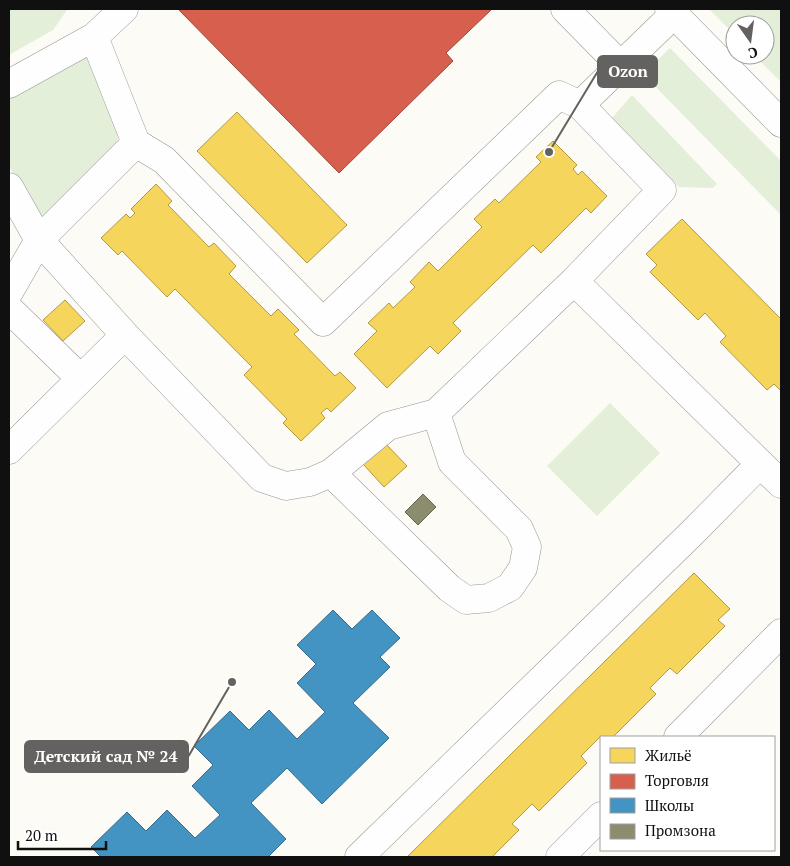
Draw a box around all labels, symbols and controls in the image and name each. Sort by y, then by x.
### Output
north arrow [725,15,775,65]
text: С [747,43,760,63]
callout: Ozon [598,56,657,87]
text: Ozon [608,60,648,82]
legend [600,736,775,851]
callout: Детский сад № 24 [25,741,188,772]
text: Детский сад № 24 [34,745,178,767]
text: Жильё [645,745,692,765]
text: Торговля [645,770,709,790]
text: Школы [645,795,694,815]
scale bar [18,818,105,850]
text: Промзона [645,820,716,840]
text: 20 m [25,825,58,845]

